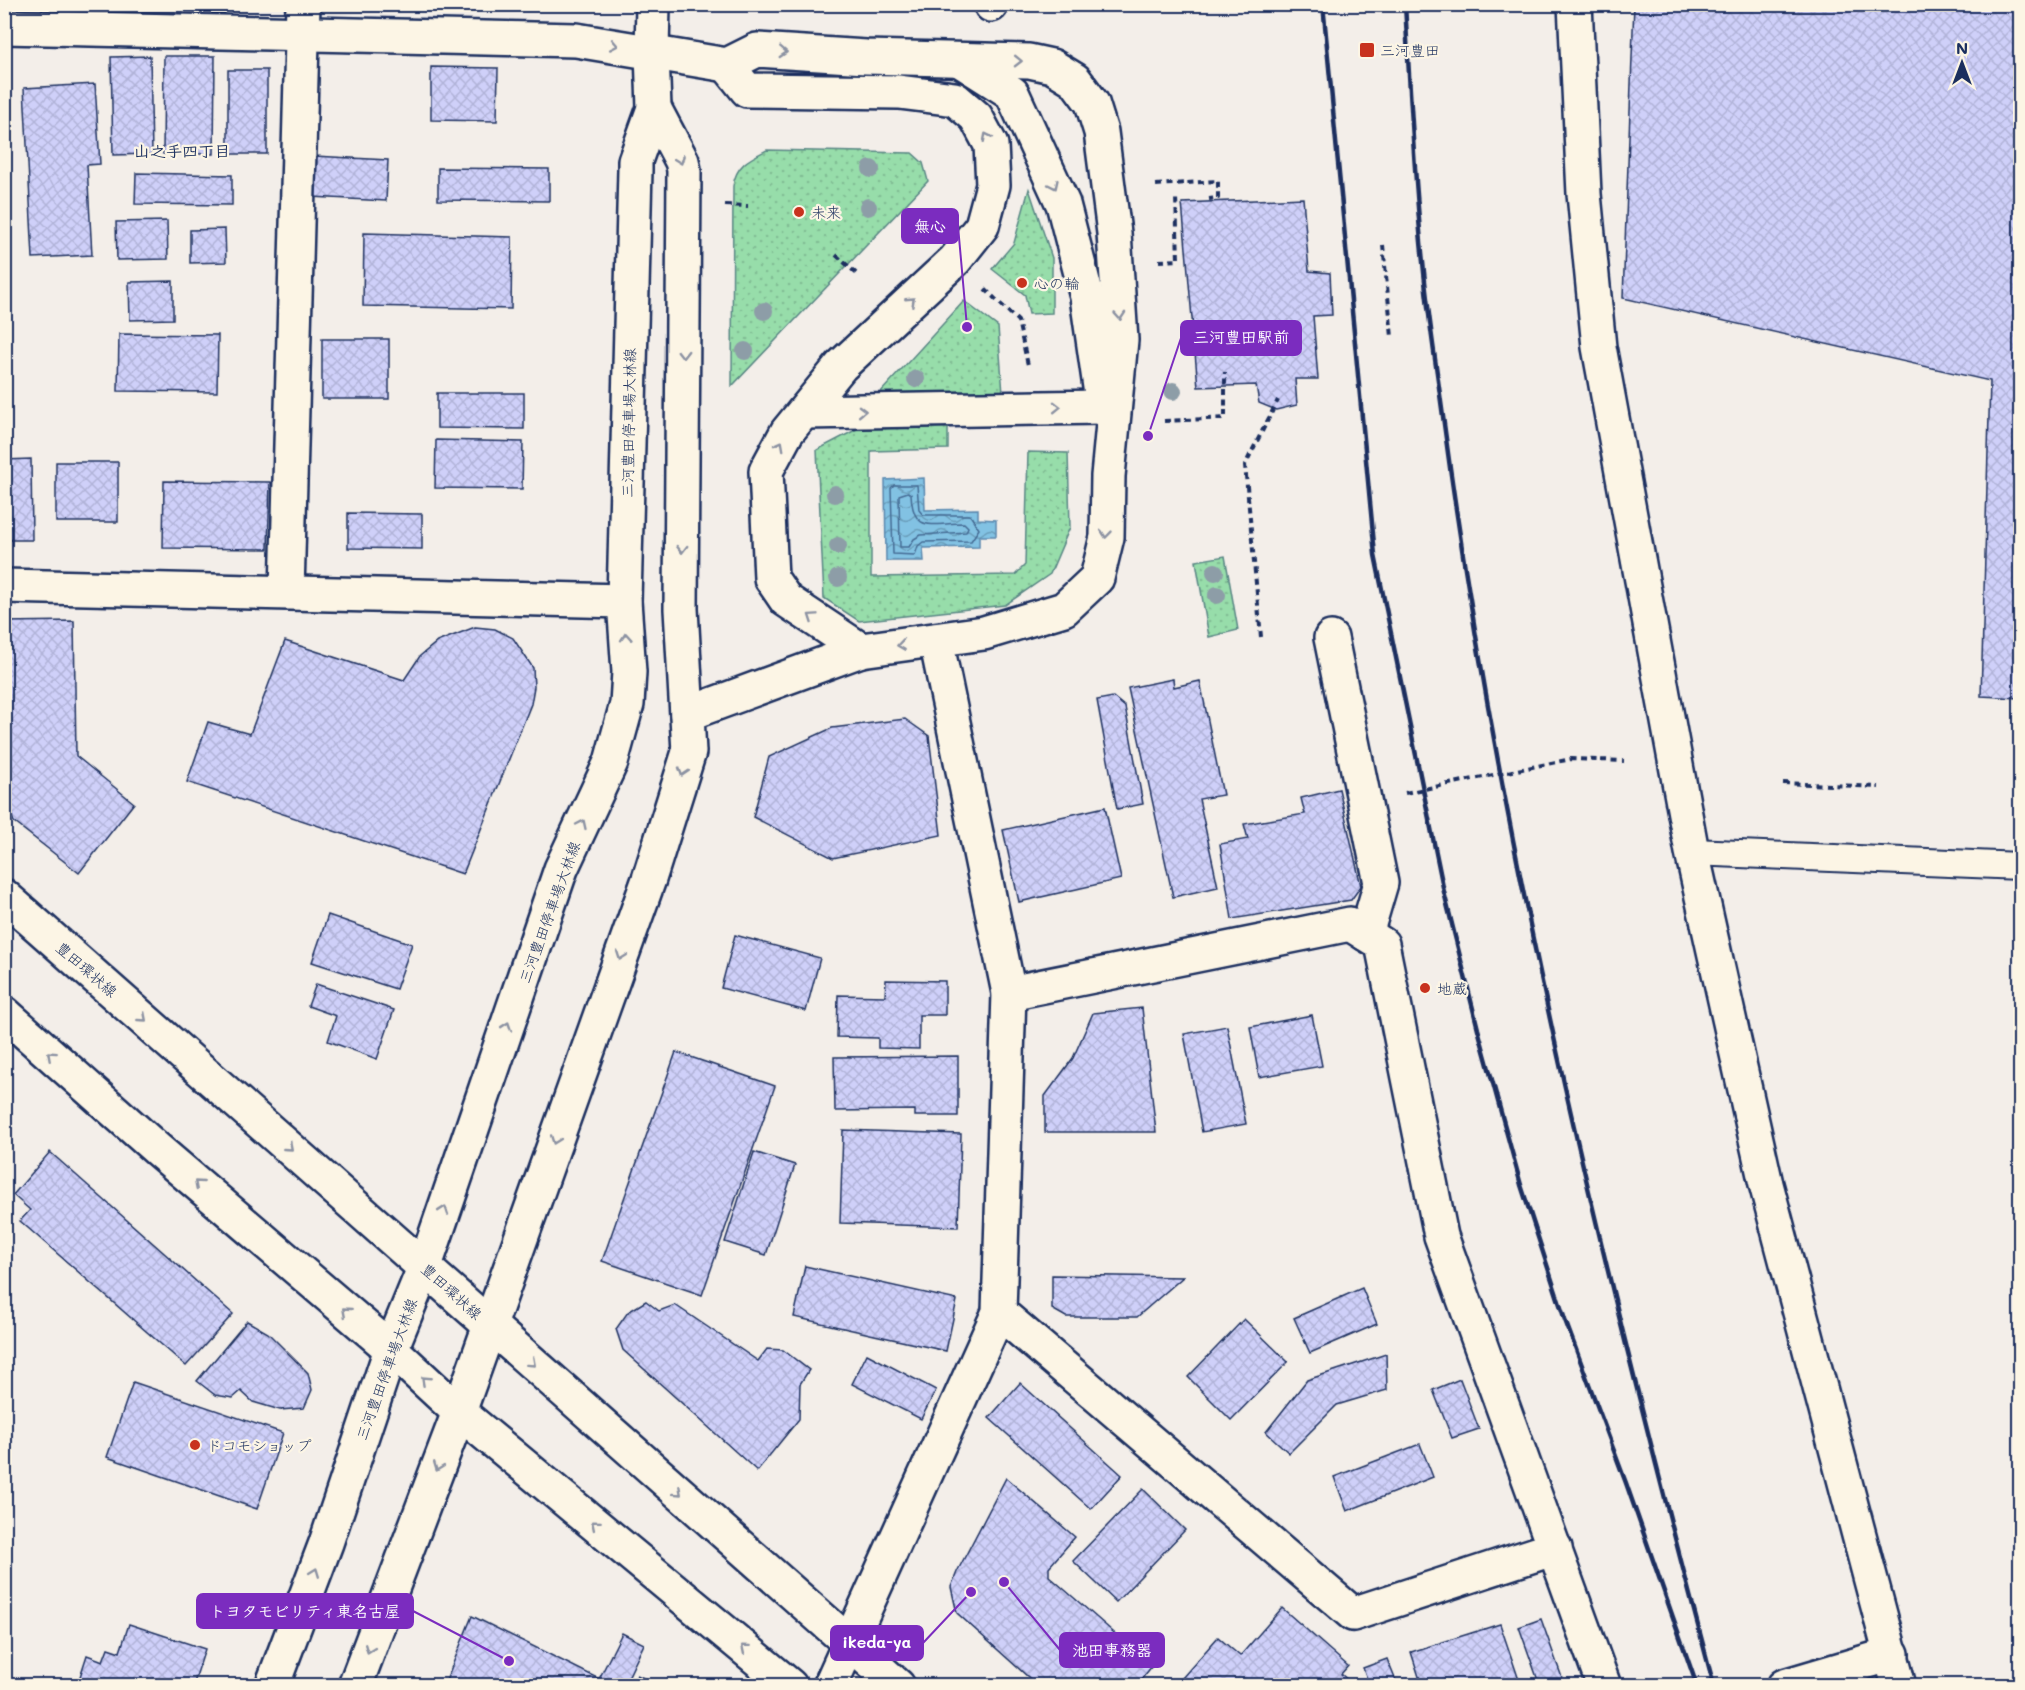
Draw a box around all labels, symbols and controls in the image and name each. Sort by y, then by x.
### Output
north arrow [1932,33,1992,93]
text: N [1956,37,1968,58]
one-way arrow [609,38,619,51]
place label: 三河豊田 [1380,40,1440,60]
marker: 三河豊田 [1358,41,1376,59]
one-way arrow [778,45,787,58]
one-way arrow [1013,54,1022,67]
one-way arrow [982,132,994,143]
district label: 山之手四丁目 [134,140,230,161]
one-way arrow [673,154,686,165]
one-way arrow [1047,178,1059,189]
place label: 未来 [811,202,841,222]
marker: 未来 [792,205,806,219]
callout: 無心 [902,209,958,243]
text: 無心 [914,215,946,236]
place label: 心の輪 [1034,273,1079,293]
marker: 心の輪 [1015,276,1029,290]
one-way arrow [904,297,915,308]
one-way arrow [1113,311,1126,320]
callout: 三河豊田駅前 [1181,321,1301,355]
text: 三河豊田駅前 [1193,326,1289,347]
street label: 三河豊田停車場大林線 [617,348,639,498]
one-way arrow [677,350,689,359]
one-way arrow [1053,401,1062,414]
one-way arrow [858,405,867,417]
one-way arrow [773,440,784,451]
one-way arrow [1100,530,1113,539]
one-way arrow [676,545,688,554]
one-way arrow [808,613,818,625]
one-way arrow [620,633,633,642]
one-way arrow [896,638,905,650]
one-way arrow [677,766,690,777]
one-way arrow [575,819,587,830]
street label: 三河豊田停車場大林線 [514,838,584,986]
street label: 豊田環状線 [52,937,122,1001]
one-way arrow [615,951,628,961]
place label: 地蔵 [1437,978,1467,998]
marker: 地蔵 [1418,981,1432,995]
one-way arrow [136,1011,147,1022]
one-way arrow [500,1021,513,1032]
one-way arrow [48,1051,58,1062]
one-way arrow [549,1134,562,1145]
one-way arrow [282,1140,293,1151]
one-way arrow [194,1180,205,1191]
one-way arrow [436,1206,449,1216]
street label: 豊田環状線 [417,1258,487,1324]
street label: 三河豊田停車場大林線 [351,1295,421,1443]
one-way arrow [342,1307,353,1318]
one-way arrow [525,1356,536,1367]
one-way arrow [421,1377,432,1388]
place label: ドコモショップ [207,1435,311,1455]
marker: ドコモショップ [188,1438,202,1452]
one-way arrow [433,1460,445,1471]
one-way arrow [671,1485,682,1496]
one-way arrow [591,1520,602,1531]
one-way arrow [308,1567,320,1578]
callout: トヨタモビリティ東名古屋 [197,1594,413,1628]
text: トヨタモビリティ東名古屋 [209,1600,401,1621]
callout: ikeda-ya [831,1626,923,1660]
text: ikeda-ya [843,1631,912,1652]
callout: 池田事務器 [1060,1633,1164,1667]
text: 池田事務器 [1072,1639,1152,1660]
one-way arrow [364,1643,376,1654]
one-way arrow [741,1645,752,1656]

